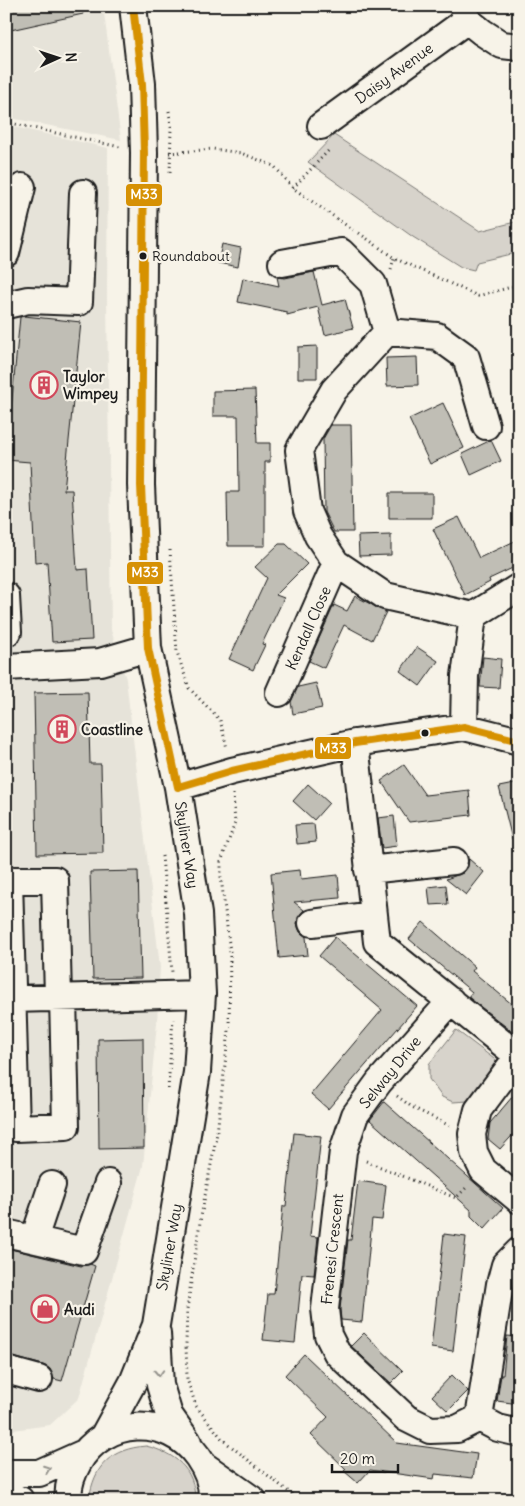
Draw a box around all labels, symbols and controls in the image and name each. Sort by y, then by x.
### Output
north arrow [32,32,82,82]
street label: Daisy Avenue [351,38,437,108]
text: N [62,52,80,63]
line badge: M33 [125,183,163,207]
text: M33 [130,185,158,203]
place label: Roundabout [152,247,230,265]
marker: Roundabout [138,251,148,261]
place label: Taylor Wimpey [63,367,118,404]
building icon: Taylor Wimpey [29,370,59,400]
line badge: M33 [126,561,164,585]
text: M33 [131,563,159,581]
street label: Kendall Close [281,583,335,673]
building icon: Coastline [47,714,77,744]
place label: Coastline [81,720,143,739]
unlabelled marker [420,728,430,738]
line badge: M33 [314,736,352,760]
text: M33 [319,739,347,757]
street label: Skyliner Way [171,800,203,890]
street label: Selway Drive [355,1032,425,1112]
street label: Frenesi Crescent [317,1193,347,1305]
street label: Skyliner Way [152,1202,186,1292]
shop icon: Audi [30,1294,60,1324]
place label: Audi [64,1300,95,1319]
one-way arrow [154,1370,165,1378]
scale bar [332,1441,399,1473]
text: 20 m [340,1449,375,1468]
one-way arrow [42,1465,50,1475]

